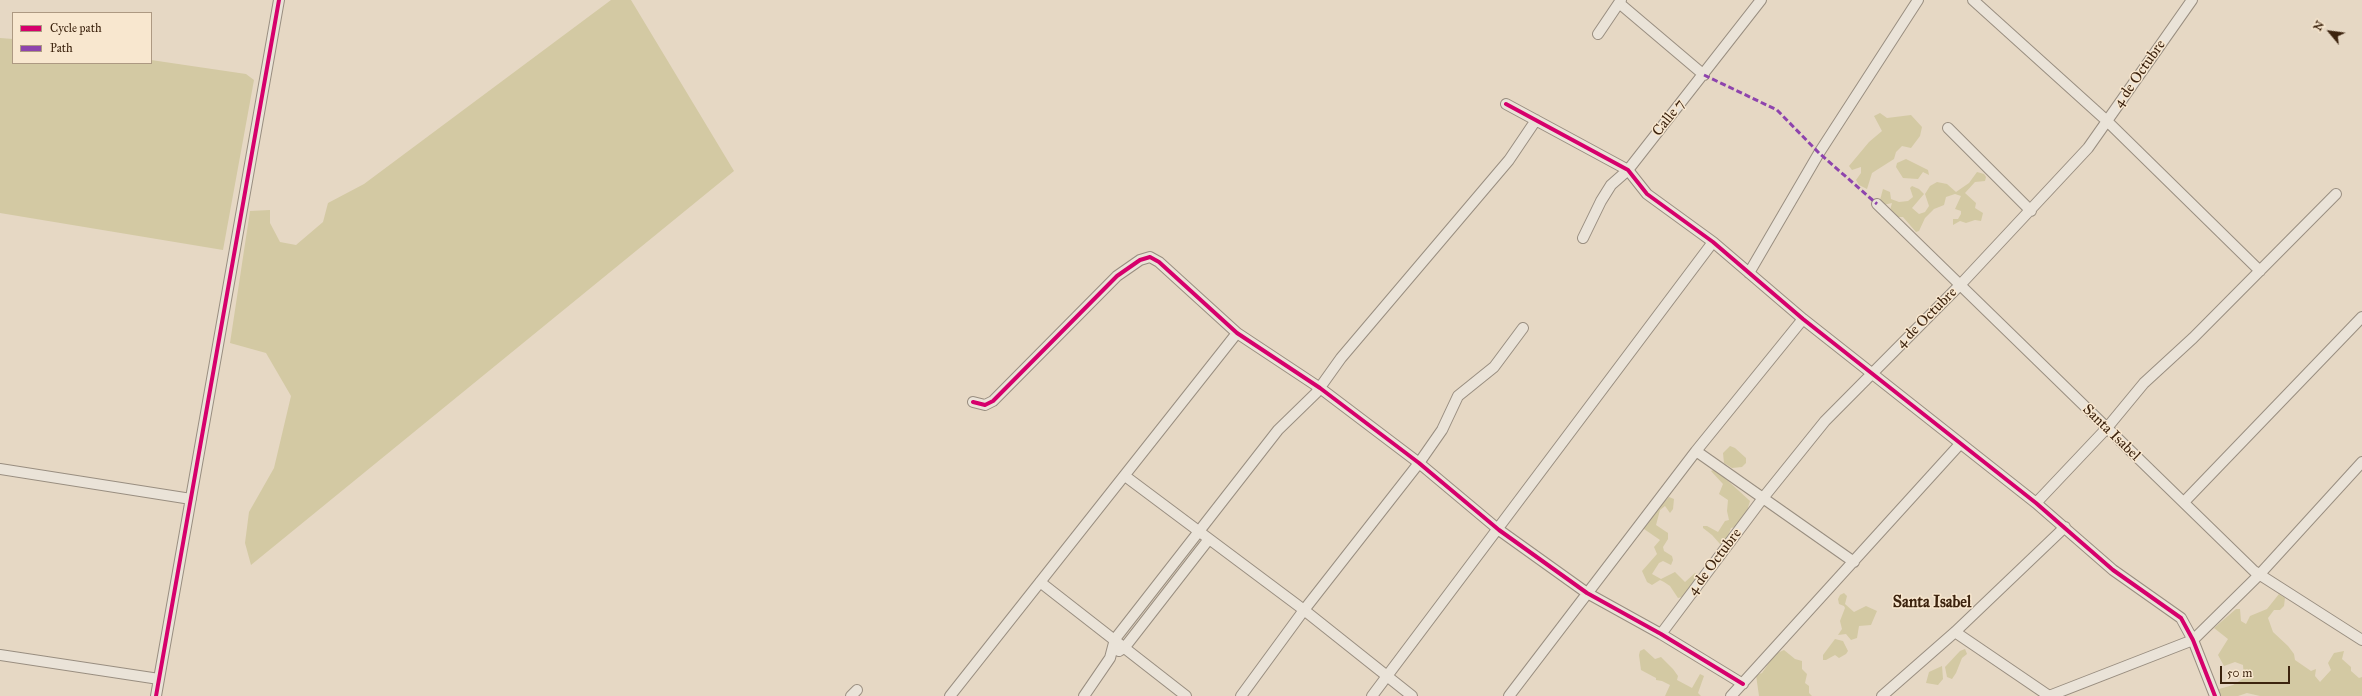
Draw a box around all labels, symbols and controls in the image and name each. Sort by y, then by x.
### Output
legend [12,12,152,64]
north arrow [2310,12,2350,52]
text: N [2311,19,2327,33]
text: Cycle path [50,21,102,35]
street label: 4 de Octubre [2110,37,2170,111]
text: Path [50,41,73,55]
street label: Calle 7 [1649,96,1689,140]
street label: 4 de Octubre [1893,284,1961,352]
street label: Santa Isabel [2078,401,2144,465]
street label: 4 de Octubre [1684,525,1746,599]
district label: Santa Isabel [1893,593,1971,613]
scale bar [2222,658,2292,684]
text: 50 m [2227,666,2252,680]

